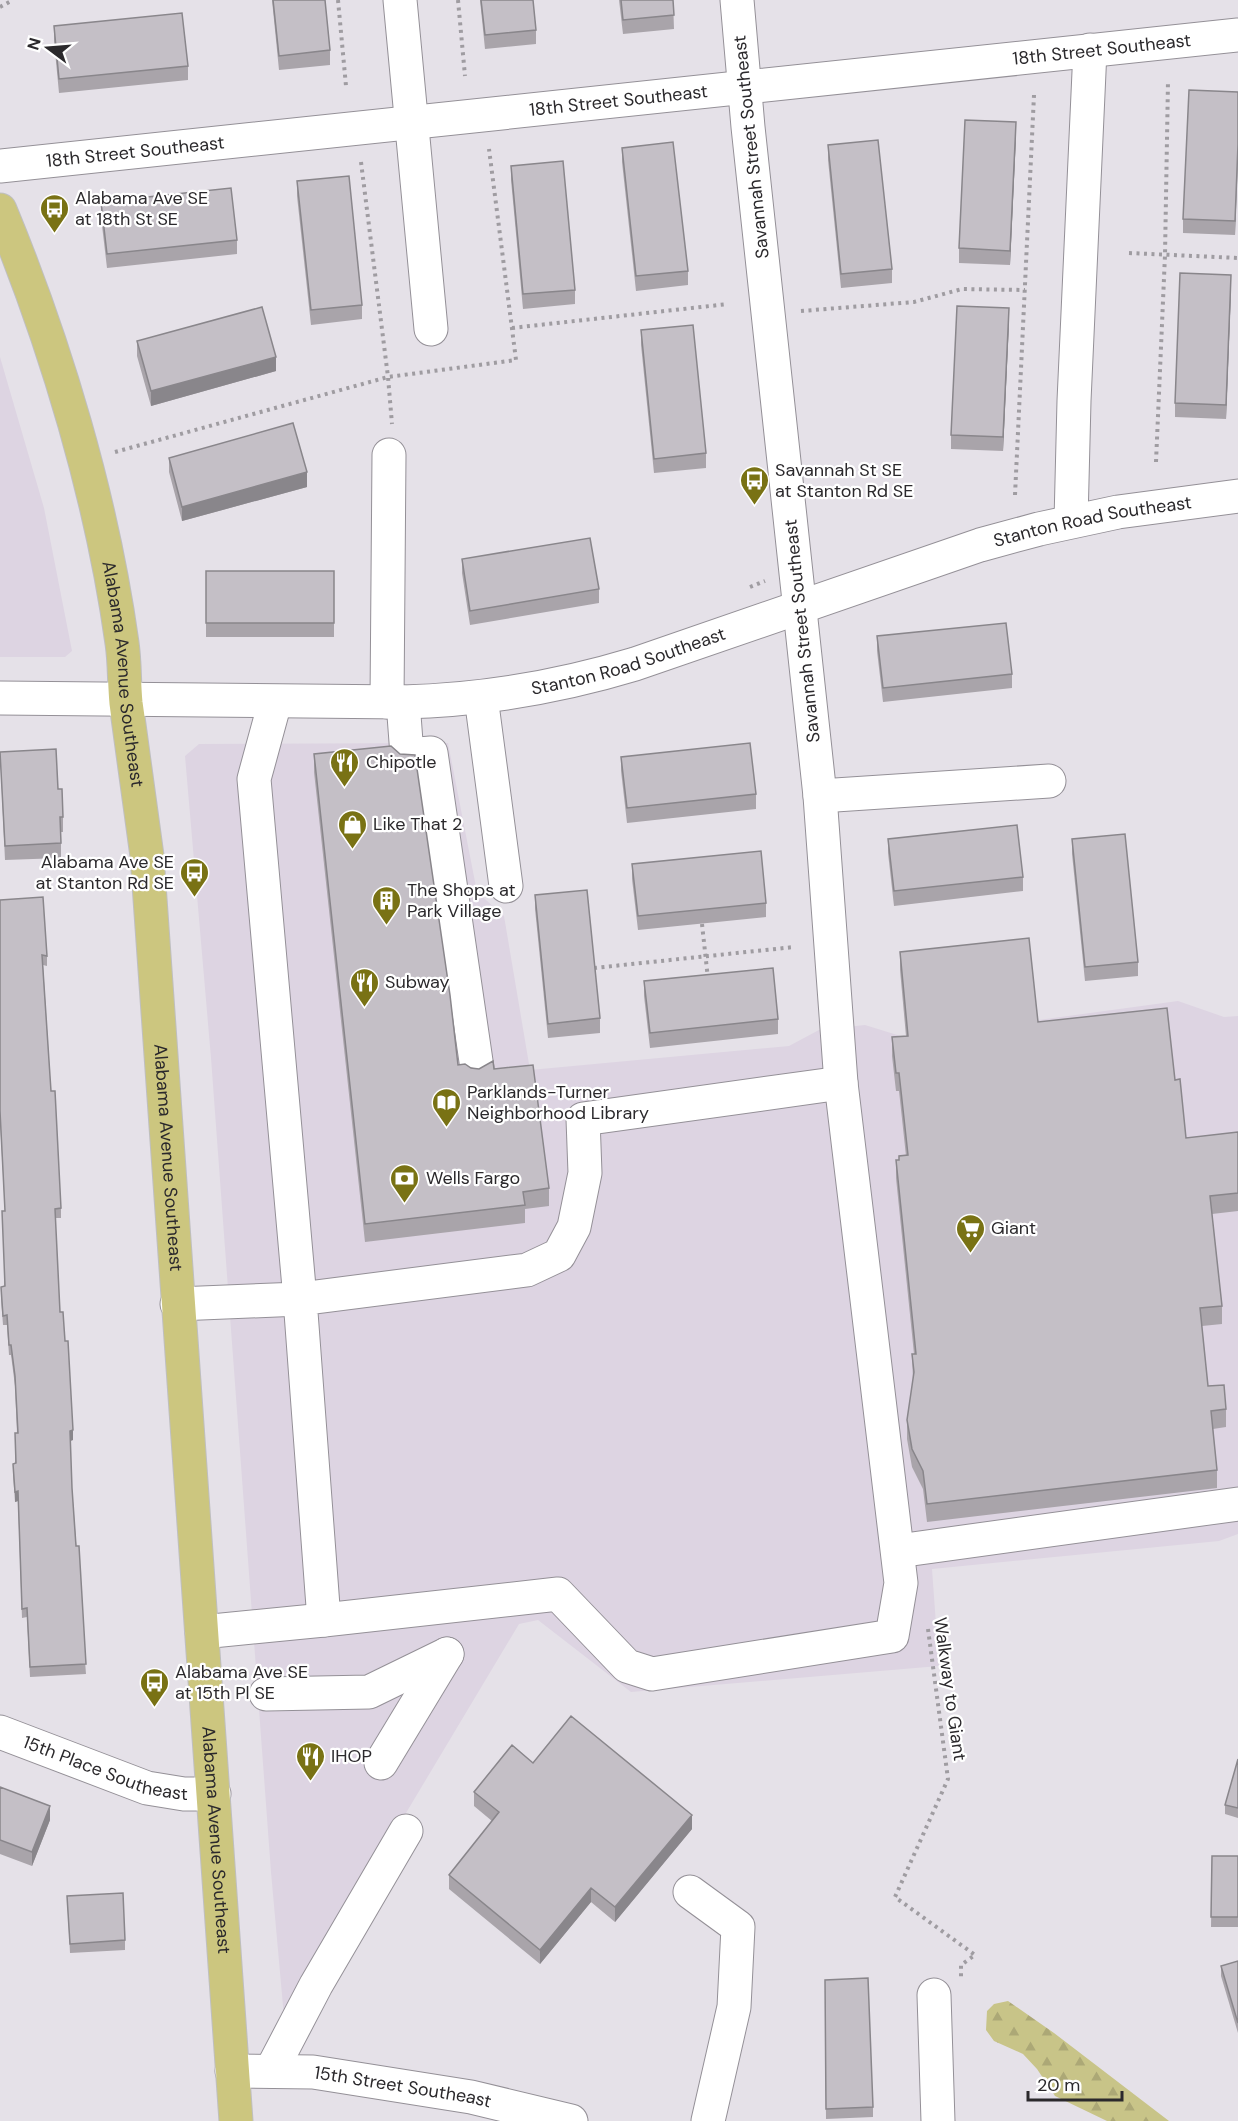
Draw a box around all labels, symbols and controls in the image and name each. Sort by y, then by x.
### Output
north arrow [18,18,78,78]
street label: 18th Street Southeast [1011,28,1192,71]
street label: Savannah Street Southeast [727,34,775,260]
text: N [22,35,46,53]
street label: 18th Street Southeast [528,79,709,122]
street label: 18th Street Southeast [45,130,226,173]
place label: Alabama Ave SE at 18th St SE [75,186,208,231]
bus stop icon: Alabama Ave SE at 18th St SE [38,192,70,234]
place label: Savannah St SE at Stanton Rd SE [775,458,913,503]
bus stop icon: Savannah St SE at Stanton Rd SE [738,464,770,506]
street label: Stanton Road Southeast [991,490,1193,553]
street label: Savannah Street Southeast [778,518,826,744]
street label: Alabama Avenue Southeast [96,559,149,789]
street label: Stanton Road Southeast [529,622,729,701]
restaurant icon: Chipotle [329,746,361,788]
place label: Chipotle [366,750,436,774]
shop icon: Like That 2 [336,808,368,850]
place label: Like That 2 [373,812,462,836]
place label: Alabama Ave SE at Stanton Rd SE [36,850,174,895]
bus stop icon: Alabama Ave SE at Stanton Rd SE [179,856,211,898]
place label: The Shops at Park Village [407,878,516,923]
building icon: The Shops at Park Village [370,884,402,926]
restaurant icon: Subway [348,966,380,1008]
place label: Subway [385,970,450,994]
street label: Alabama Avenue Southeast [148,1043,188,1272]
place label: Parklands-Turner Neighborhood Library [467,1080,649,1125]
library icon: Parklands-Turner Neighborhood Library [430,1086,462,1128]
bank icon: Wells Fargo [389,1162,421,1204]
place label: Wells Fargo [426,1166,520,1190]
supermarket icon: Giant [954,1212,986,1254]
place label: Giant [991,1216,1036,1240]
street label: Walkway to Giant [928,1616,972,1762]
place label: Alabama Ave SE at 15th Pl SE [175,1660,308,1705]
bus stop icon: Alabama Ave SE at 15th Pl SE [138,1666,170,1708]
street label: Alabama Avenue Southeast [196,1725,236,1955]
street label: 15th Place Southeast [20,1730,188,1806]
restaurant icon: IHOP [294,1740,326,1782]
place label: IHOP [331,1744,372,1768]
street label: 15th Street Southeast [312,2060,494,2113]
scale bar [1028,2064,1122,2102]
text: 20 m [1037,2073,1080,2097]

